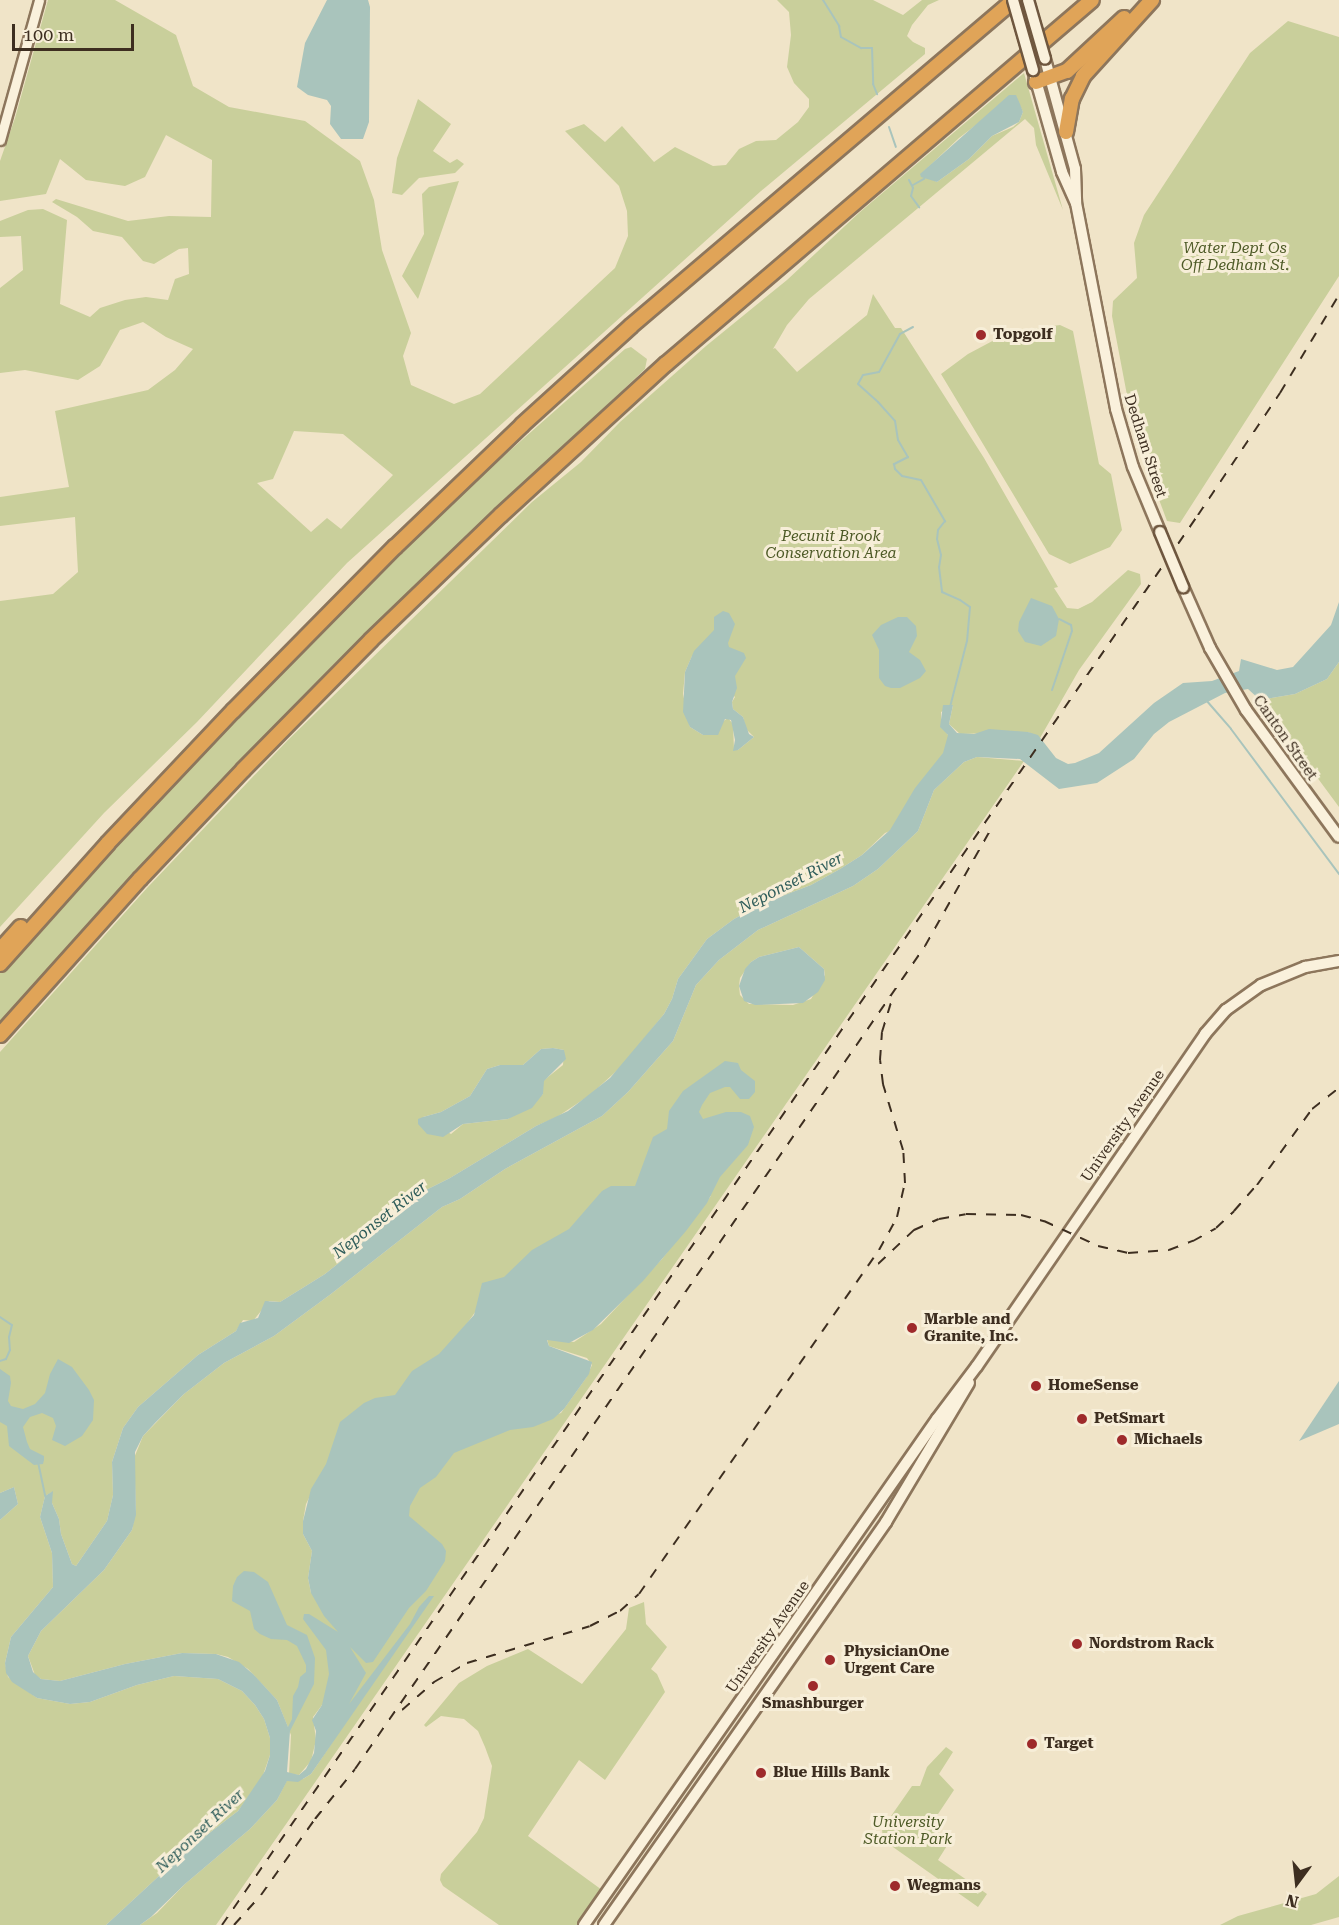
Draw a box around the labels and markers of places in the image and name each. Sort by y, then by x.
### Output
place label: Topgolf [993,326,1052,344]
marker: Topgolf [974,328,988,342]
place label: Marble and Granite, Inc. [924,1310,1018,1345]
marker: Marble and Granite, Inc. [905,1321,919,1335]
place label: HomeSense [1048,1377,1139,1395]
marker: HomeSense [1029,1379,1043,1393]
place label: PetSmart [1094,1410,1165,1428]
marker: PetSmart [1075,1412,1089,1426]
place label: Michaels [1134,1431,1202,1449]
marker: Michaels [1115,1433,1129,1447]
place label: Nordstrom Rack [1089,1635,1214,1653]
marker: Nordstrom Rack [1070,1637,1084,1651]
place label: PhysicianOne Urgent Care [844,1642,949,1677]
marker: PhysicianOne Urgent Care [821,1651,839,1669]
marker: Smashburger [806,1679,820,1693]
place label: Smashburger [762,1695,864,1713]
place label: Target [1044,1735,1093,1753]
marker: Target [1025,1737,1039,1751]
place label: Blue Hills Bank [773,1764,890,1782]
marker: Blue Hills Bank [754,1766,768,1780]
place label: Wegmans [907,1877,981,1895]
marker: Wegmans [888,1879,902,1893]

